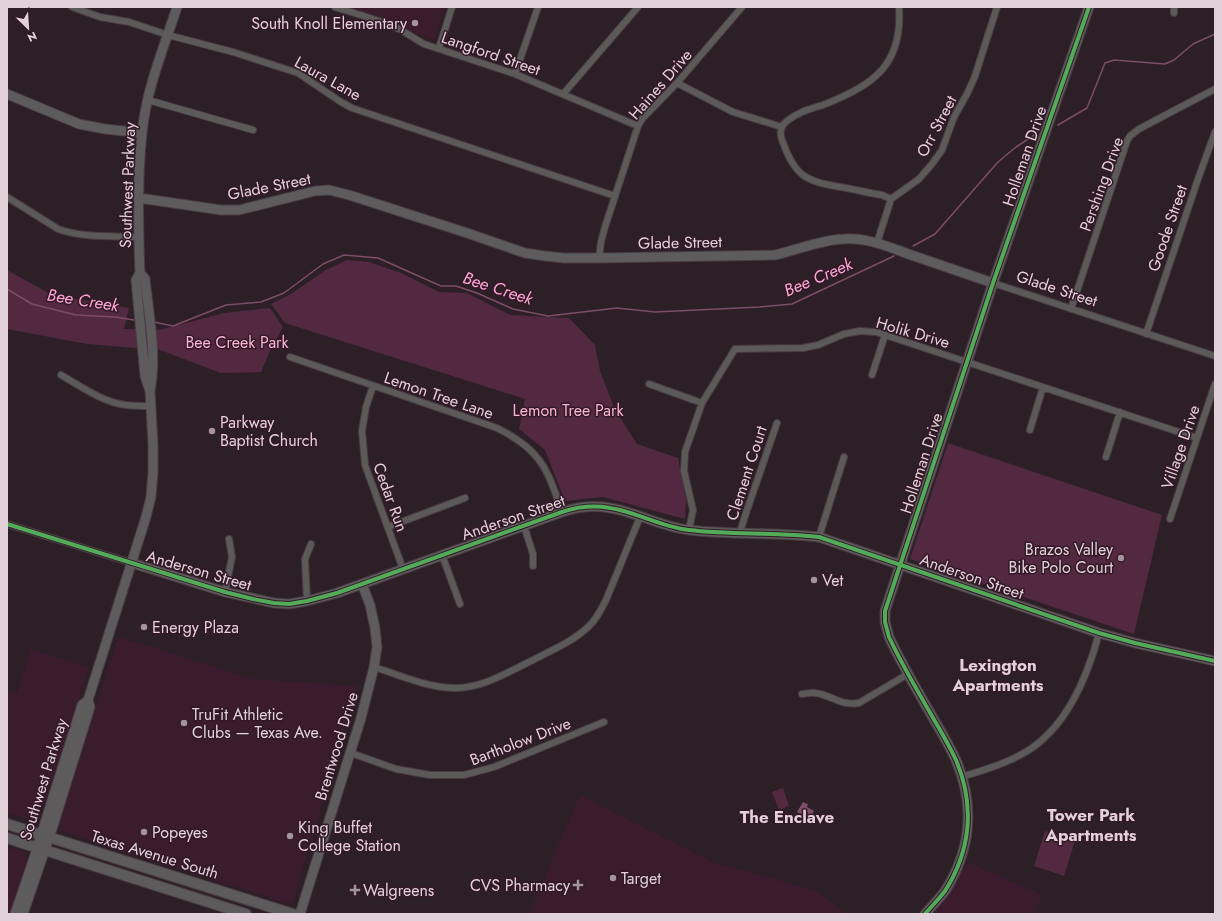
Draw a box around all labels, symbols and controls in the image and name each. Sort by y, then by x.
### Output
north arrow [8,8,48,48]
place label: South Knoll Elementary [251,12,408,35]
marker: South Knoll Elementary [410,18,420,28]
street label: Langford Street [438,26,544,81]
text: N [25,28,40,46]
street label: Haines Drive [623,44,698,125]
street label: Laura Lane [290,51,365,106]
street label: Orr Street [911,91,962,161]
street label: Holleman Drive [997,103,1052,209]
street label: Southwest Parkway [114,121,141,249]
street label: Pershing Drive [1074,134,1129,235]
street label: Glade Street [226,167,313,206]
street label: Goode Street [1142,182,1193,275]
street label: Glade Street [638,230,722,255]
water label: Bee Creek [780,252,857,302]
water label: Bee Creek [460,265,537,311]
street label: Glade Street [1013,265,1101,312]
water label: Bee Creek [45,282,121,318]
street label: Holik Drive [873,311,952,354]
park label: Bee Creek Park [185,331,290,354]
street label: Lemon Tree Lane [381,366,497,425]
park label: Lemon Tree Park [512,399,624,422]
street label: Village Drive [1155,402,1206,492]
street label: Holleman Drive [894,410,949,517]
place label: Parkway Baptist Church [220,411,318,452]
street label: Clement Court [720,423,773,523]
marker: Parkway Baptist Church [207,426,217,436]
street label: Cedar Run [367,459,414,535]
street label: Anderson Street [458,489,568,546]
place label: Brazos Valley Bike Polo Court [1008,538,1114,579]
street label: Anderson Street [144,544,254,597]
street label: Anderson Street [917,548,1027,605]
marker: Brazos Valley Bike Polo Court [1116,553,1126,563]
place label: Vet [822,569,844,592]
marker: Vet [809,575,819,585]
place label: Energy Plaza [152,616,239,639]
marker: Energy Plaza [139,622,149,632]
district label: Lexington Apartments [951,653,1044,697]
street label: Brentwood Drive [309,689,364,803]
place label: TruFit Athletic Clubs — Texas Ave. [192,703,323,744]
street label: Bartholow Drive [466,712,574,771]
street label: Southwest Parkway [14,714,73,843]
marker: TruFit Athletic Clubs — Texas Ave. [179,718,189,728]
district label: Tower Park Apartments [1044,803,1137,847]
district label: The Enclave [740,805,835,829]
place label: King Buffet College Station [298,816,401,857]
place label: Popeyes [152,821,208,844]
street label: Texas Avenue South [88,824,221,885]
marker: Popeyes [139,827,149,837]
marker: King Buffet College Station [285,831,295,841]
place label: Target [621,867,661,890]
marker: Target [608,873,618,883]
place label: CVS Pharmacy [470,874,571,897]
place label: Walgreens [363,879,434,902]
marker: CVS Pharmacy [573,880,583,890]
marker: Walgreens [350,885,360,895]

